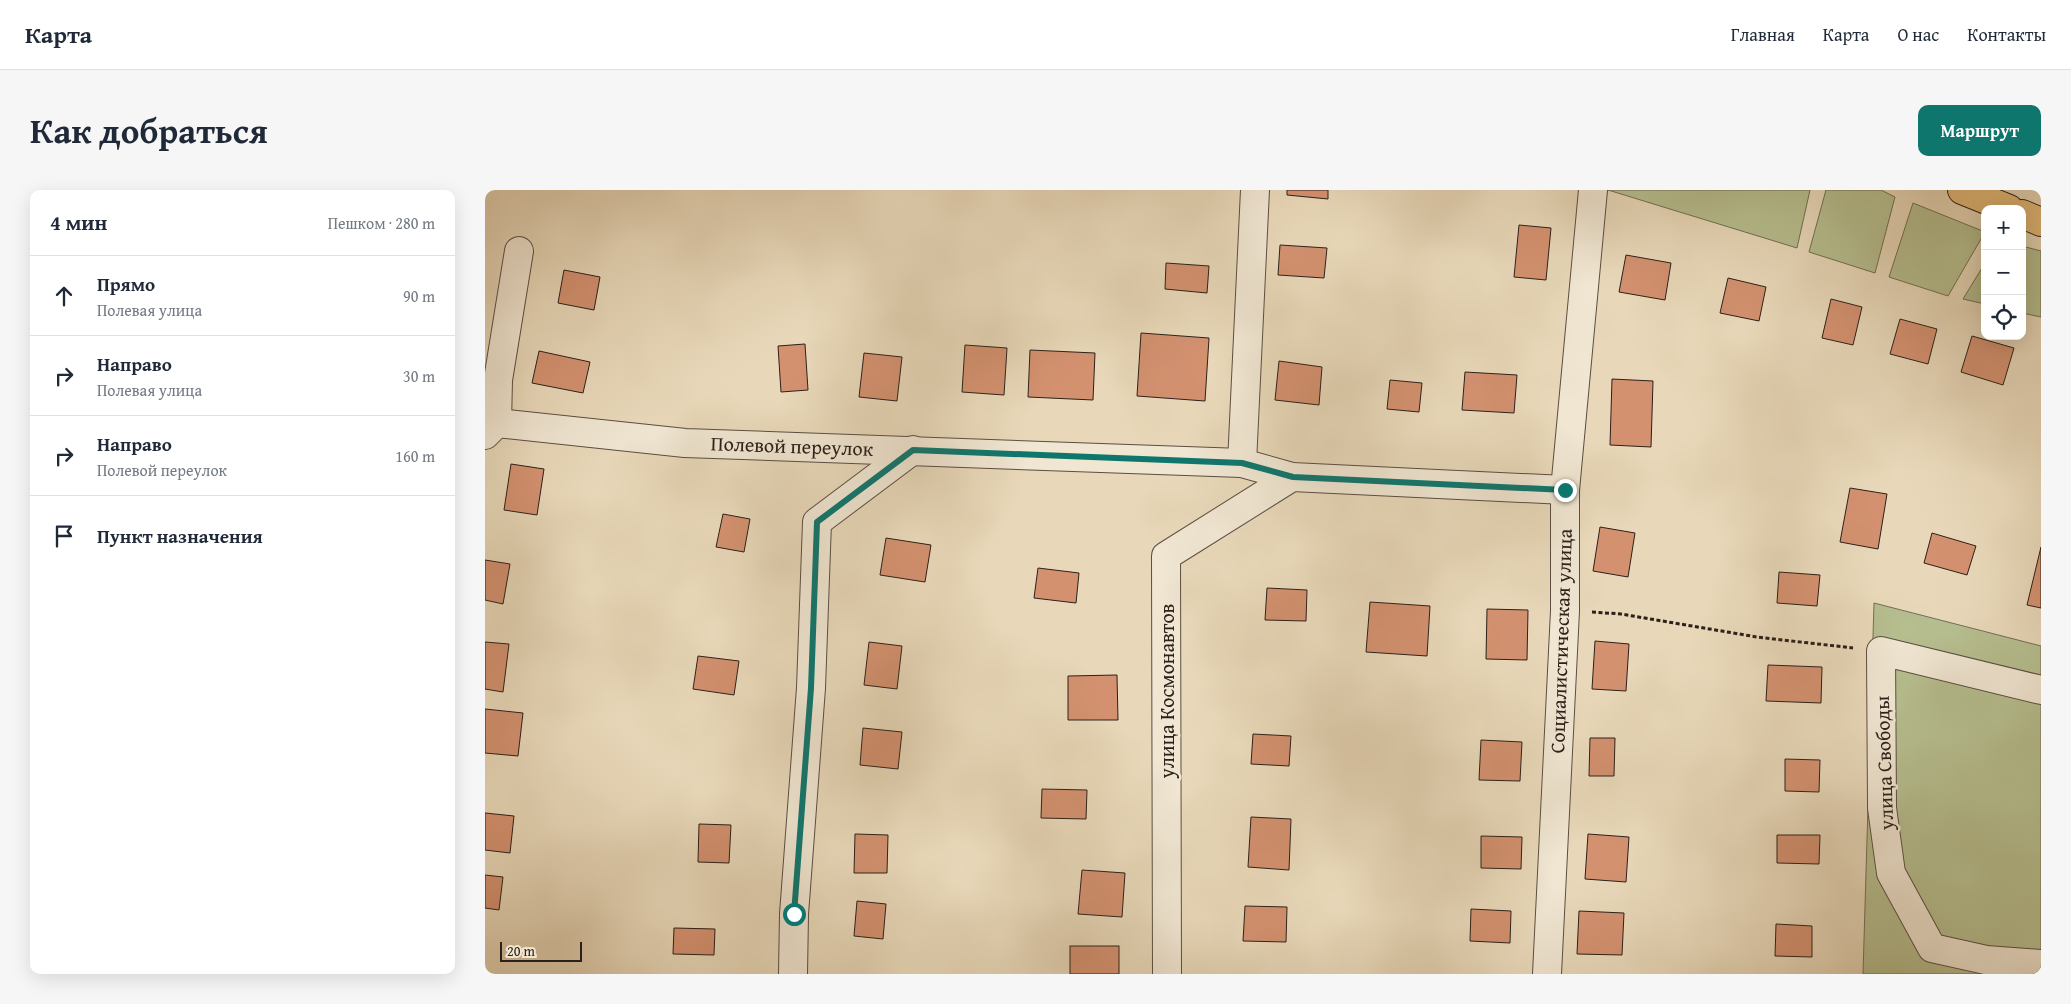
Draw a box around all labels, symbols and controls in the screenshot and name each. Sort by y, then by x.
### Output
text: Карта [25,17,92,52]
text: Главная [1731,21,1795,48]
text: Карта [1823,21,1869,48]
text: О нас [1897,21,1939,48]
text: Контакты [1967,21,2046,48]
text: Как добраться [30,105,268,156]
button: Маршрут [1918,105,2041,156]
map controls [1981,205,2026,340]
button: + [1981,205,2026,250]
text: 4 мин [50,207,107,238]
text: Пешком · 280 m [328,211,435,235]
button: − [1981,250,2026,295]
text: Прямо [97,270,155,298]
icon: ahead [50,282,78,310]
text: 90 m [403,284,435,308]
button: locate [1981,295,2026,340]
text: Полевая улица [97,298,202,322]
text: Направо [97,350,172,378]
icon: right [50,362,78,390]
text: 30 m [403,364,435,388]
text: Полевая улица [97,378,202,402]
street label: Полевой переулок [710,428,874,463]
text: Направо [97,430,172,458]
icon: right [50,442,78,470]
text: 160 m [395,444,435,468]
text: Полевой переулок [97,458,227,482]
route end [1554,479,1577,502]
icon: arrive [50,522,78,550]
text: Пункт назначения [97,522,263,550]
street label: Социалистическая улица [1542,528,1579,754]
street label: улица Космонавтов [1152,604,1181,779]
street label: улица Свободы [1867,695,1900,832]
route start [783,903,806,926]
scale bar [500,939,583,962]
text: 20 m [507,941,535,961]

